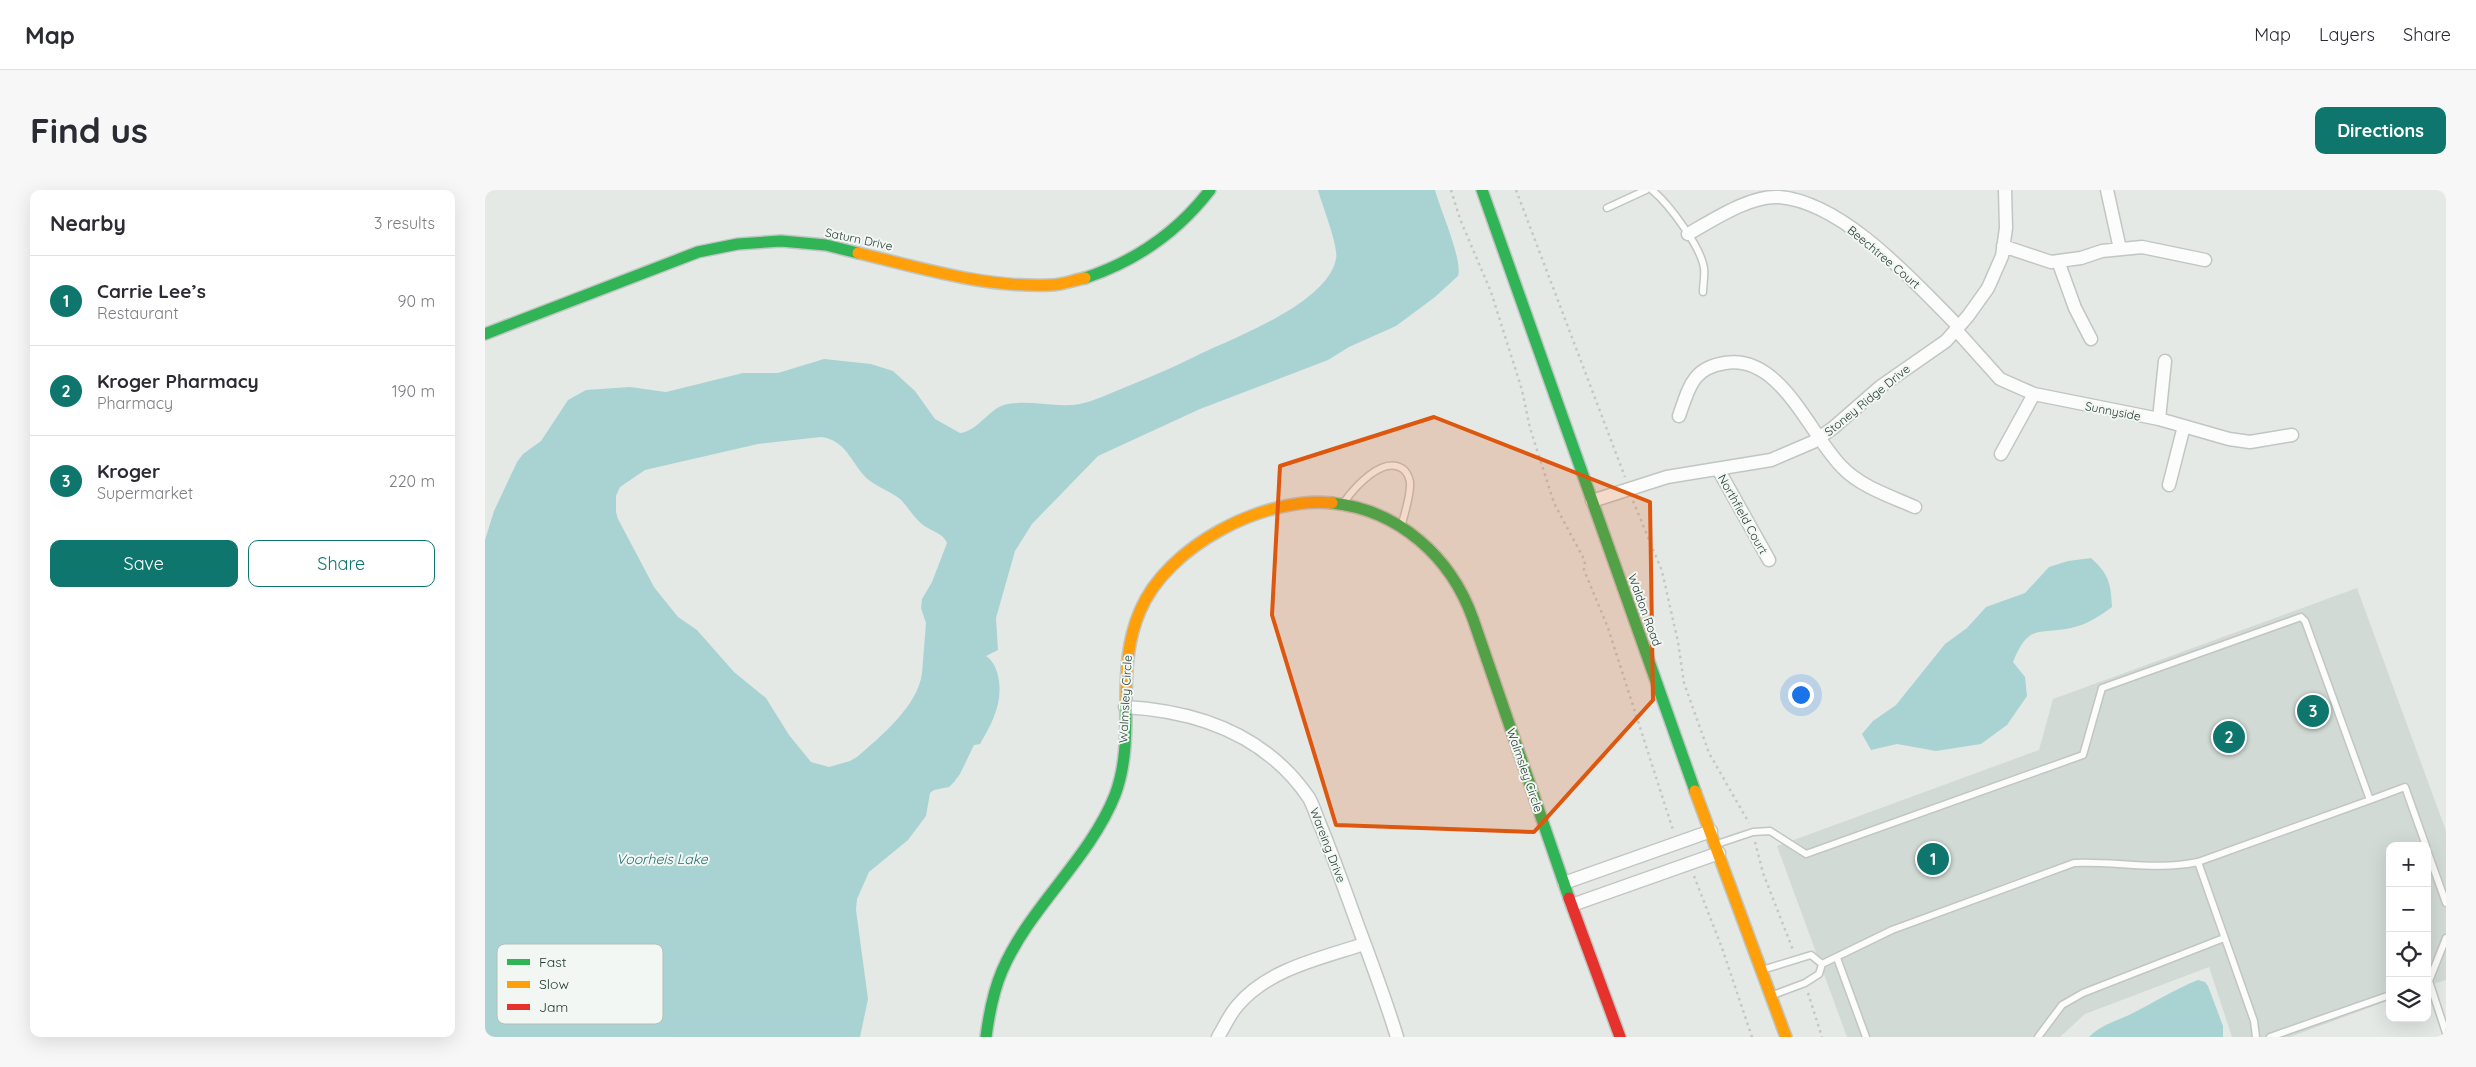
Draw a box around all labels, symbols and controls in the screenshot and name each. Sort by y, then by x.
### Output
text: Map [25,20,75,50]
text: Map [2254,23,2291,46]
text: Layers [2319,23,2375,46]
text: Share [2403,23,2451,46]
button: Directions [2315,107,2446,154]
text: Find us [30,108,148,152]
text: Nearby [50,210,126,236]
text: 3 results [374,213,435,233]
street label: Beechtree Court [1845,222,1923,292]
street label: Saturn Drive [824,225,894,254]
text: Carrie Lee’s [97,279,206,303]
text: 1 [63,291,69,311]
text: 90 m [398,291,435,311]
text: Restaurant [97,303,179,323]
street label: Stoney Ridge Drive [1821,361,1913,439]
text: Kroger Pharmacy [97,369,259,393]
text: 2 [61,381,71,401]
text: 190 m [392,381,435,401]
text: Pharmacy [97,393,173,413]
street label: Sunnyside [2084,398,2142,424]
text: Kroger [97,459,160,483]
text: 3 [62,471,70,491]
text: 220 m [389,471,435,491]
street label: Northfield Court [1715,471,1771,557]
text: Supermarket [97,483,193,503]
button: Save [50,540,238,587]
button: Share [248,540,435,587]
street label: Waldon Road [1625,572,1665,648]
street label: Walmsley Circle [1115,654,1135,743]
your location [1788,682,1814,708]
pin: 3 [2297,692,2329,730]
pin: 2 [2213,718,2245,756]
street label: Walmsley Circle [1504,726,1546,814]
street label: Wareing Drive [1307,805,1349,885]
pin: 1 [1917,840,1949,878]
map controls [2386,842,2431,1022]
button: + [2386,842,2431,887]
water label: Voorheis Lake [616,850,709,868]
button: − [2386,887,2431,932]
button: locate [2386,932,2431,977]
legend [497,944,663,1024]
text: Fast [539,953,567,971]
text: Slow [539,975,569,993]
button: layers [2386,977,2431,1022]
text: Jam [539,998,568,1016]

